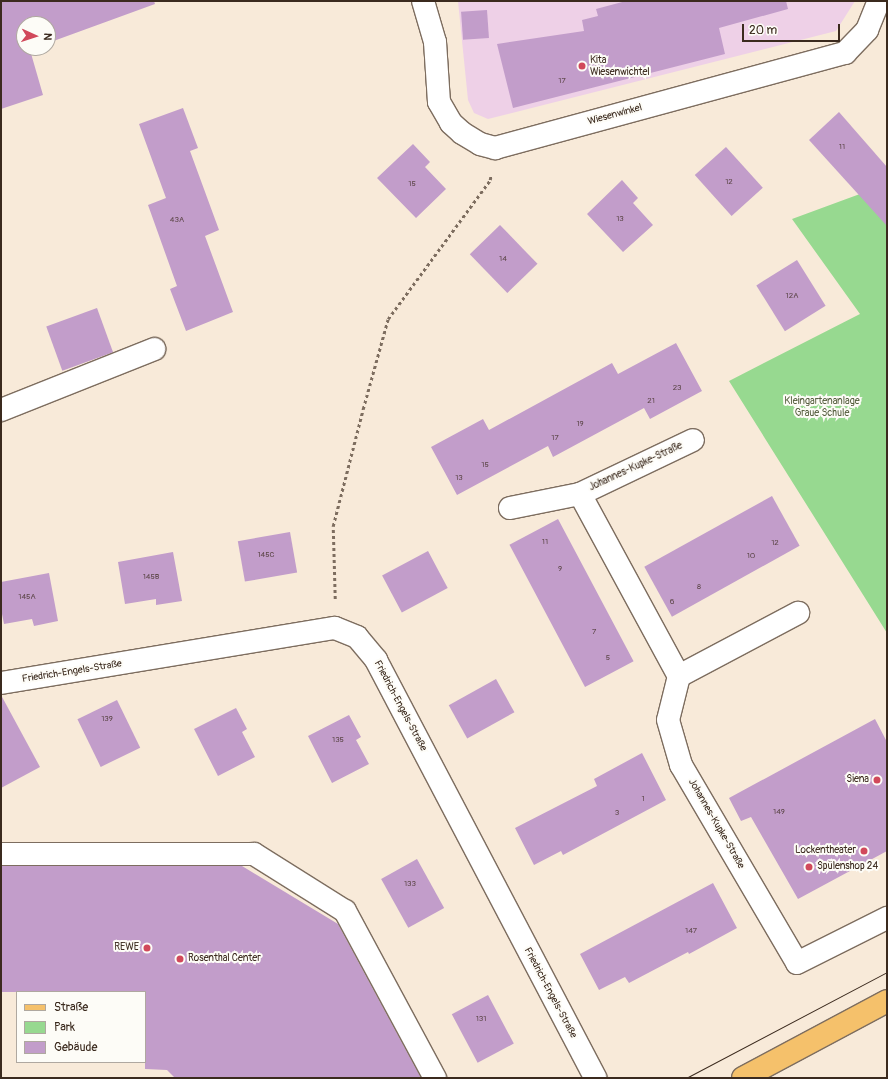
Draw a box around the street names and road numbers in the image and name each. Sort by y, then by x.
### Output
street label: Wiesenwinkel [587,102,643,128]
street label: Johannes-Kupke-Straße [587,440,685,494]
street label: Friedrich-Engels-Straße [21,658,123,686]
street label: Friedrich-Engels-Straße [371,659,429,753]
street label: Johannes-Kupke-Straße [685,777,747,871]
street label: Friedrich-Engels-Straße [521,946,579,1040]

